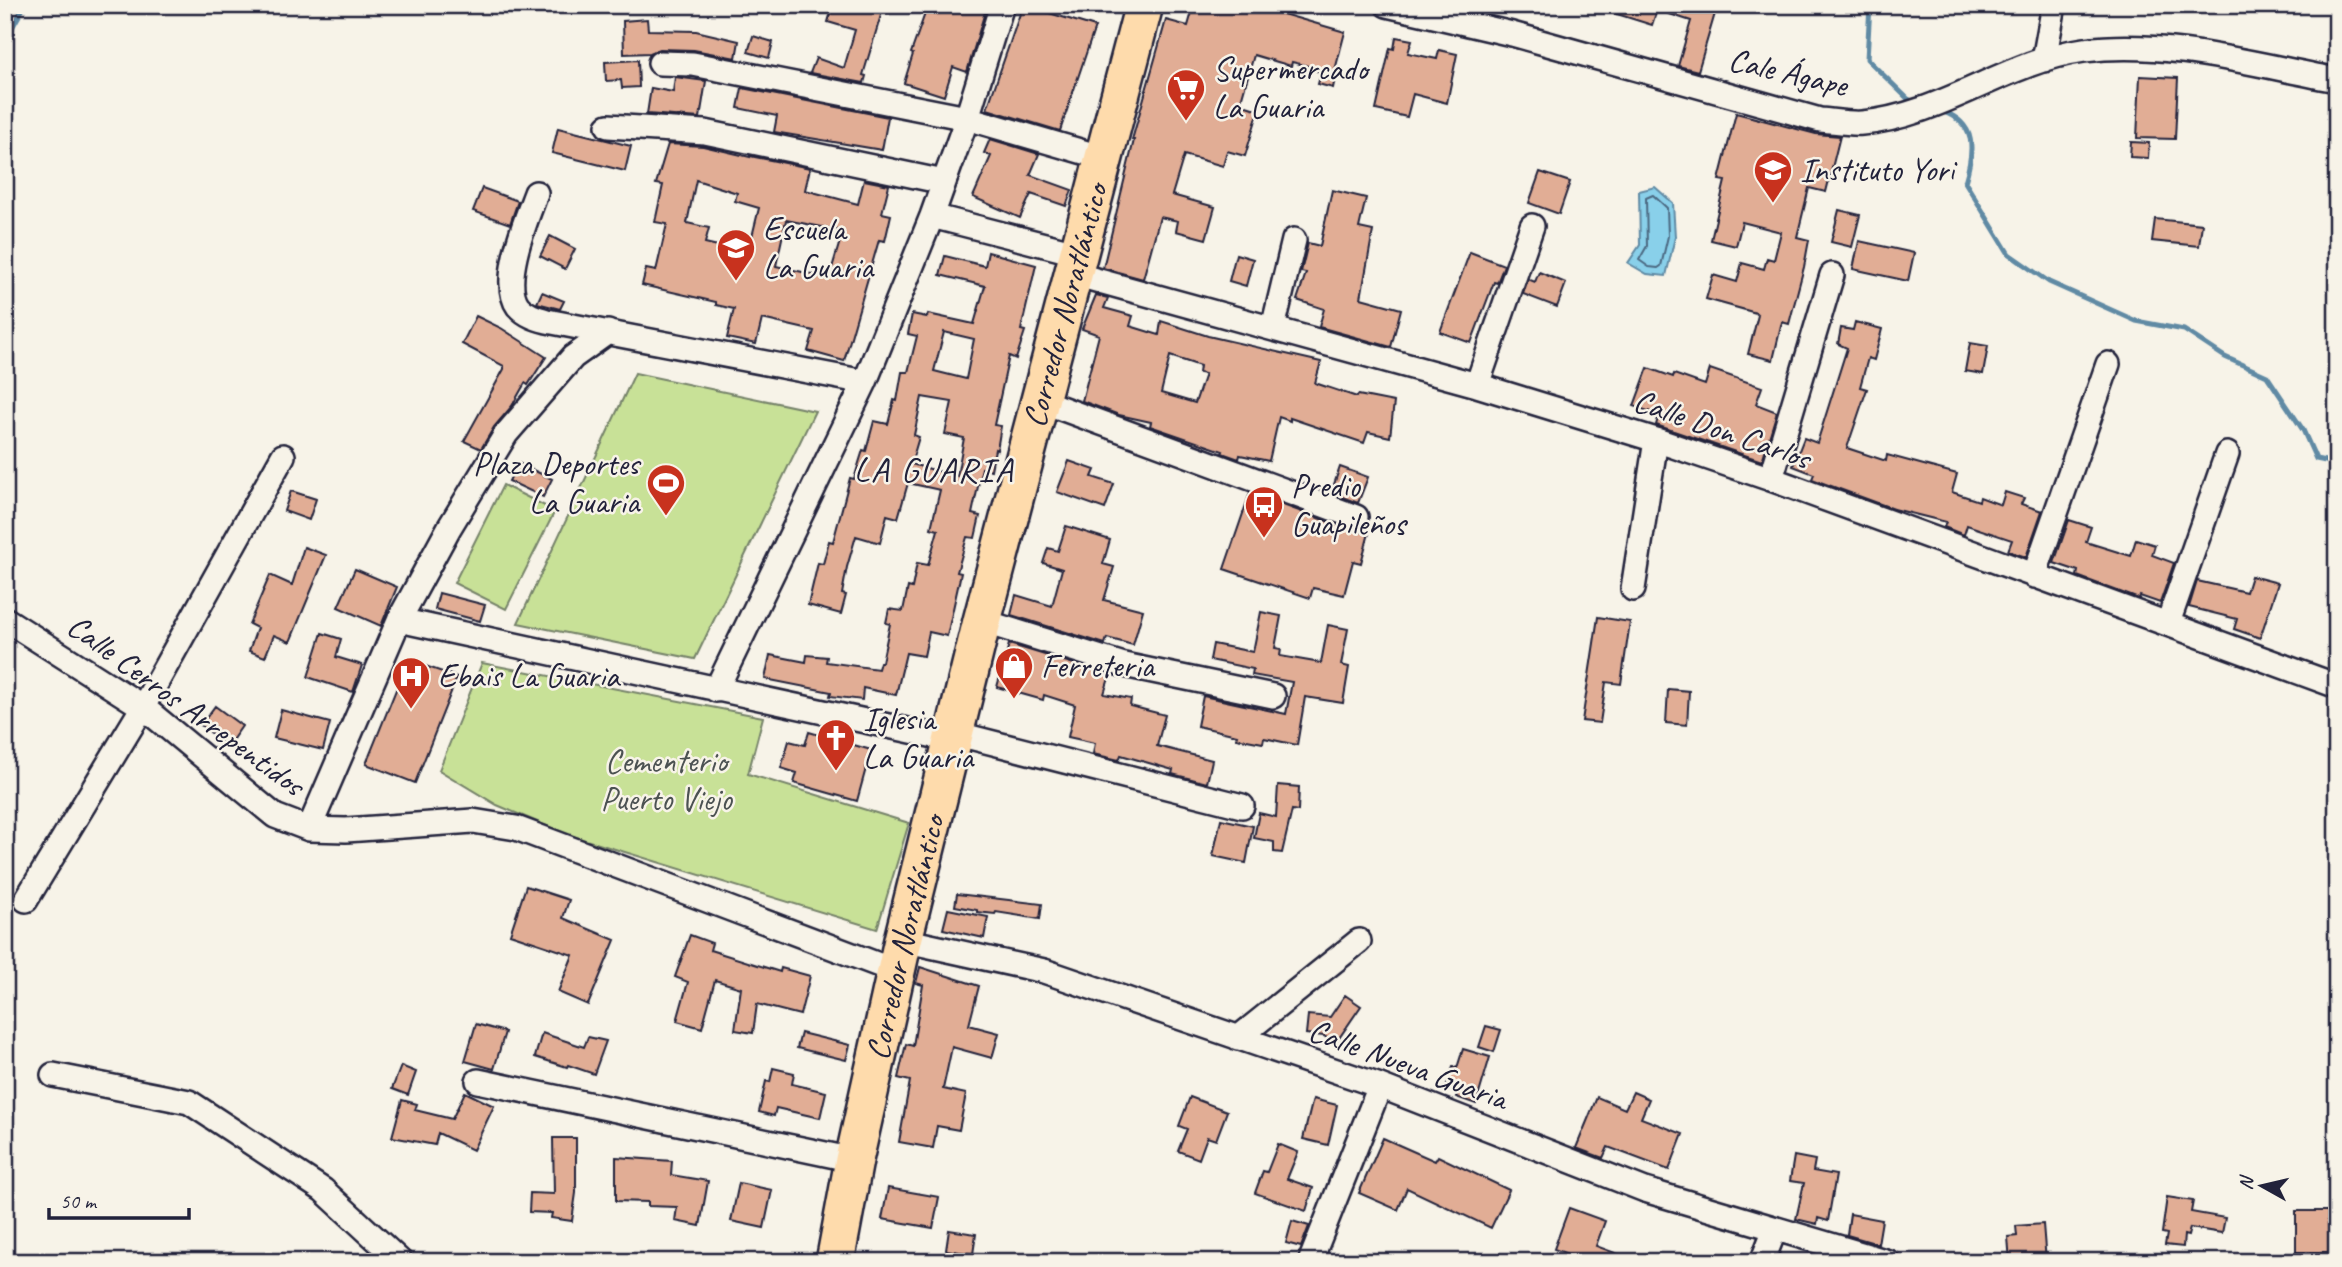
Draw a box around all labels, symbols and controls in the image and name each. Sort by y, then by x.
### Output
street label: Cale Ágape [1725,38,1853,106]
place label: Supermercado La Guaria [1213,48,1371,128]
supermarket icon: Supermercado La Guaria [1165,67,1207,122]
school or university icon: Instituto Yori [1752,149,1794,204]
place label: Instituto Yori [1800,149,1958,191]
street label: Corredor Noratlántico [1013,176,1118,432]
place label: Escuela La Guaria [763,208,875,288]
school or university icon: Escuela La Guaria [715,227,757,282]
street label: Calle Don Carlos [1628,379,1818,480]
place label: Plaza Deportes La Guaria [473,443,642,523]
district label: LA GUARIA [854,447,1014,492]
sports icon: Plaza Deportes La Guaria [645,462,687,517]
place label: Predio Guapileños [1291,465,1408,545]
bus stop icon: Predio Guapileños [1243,484,1285,539]
street label: Calle Cerros Arrepentidos [59,605,315,807]
shop icon: Ferreteria [993,645,1035,700]
place label: Ferreteria [1041,645,1156,687]
hospital icon: Ebais La Guaria [390,655,432,710]
place label: Ebais La Guaria [438,655,622,697]
place label: Iglesia La Guaria [863,698,975,778]
church icon: Iglesia La Guaria [815,717,857,772]
park label: Cementerio Puerto Viejo [600,740,733,820]
street label: Corredor Noratlántico [856,808,955,1064]
street label: Calle Nueva Guaria [1303,1009,1515,1120]
north arrow [2226,1152,2296,1222]
text: N [2233,1173,2259,1191]
scale bar [49,1176,189,1220]
text: 50 m [60,1188,98,1214]

